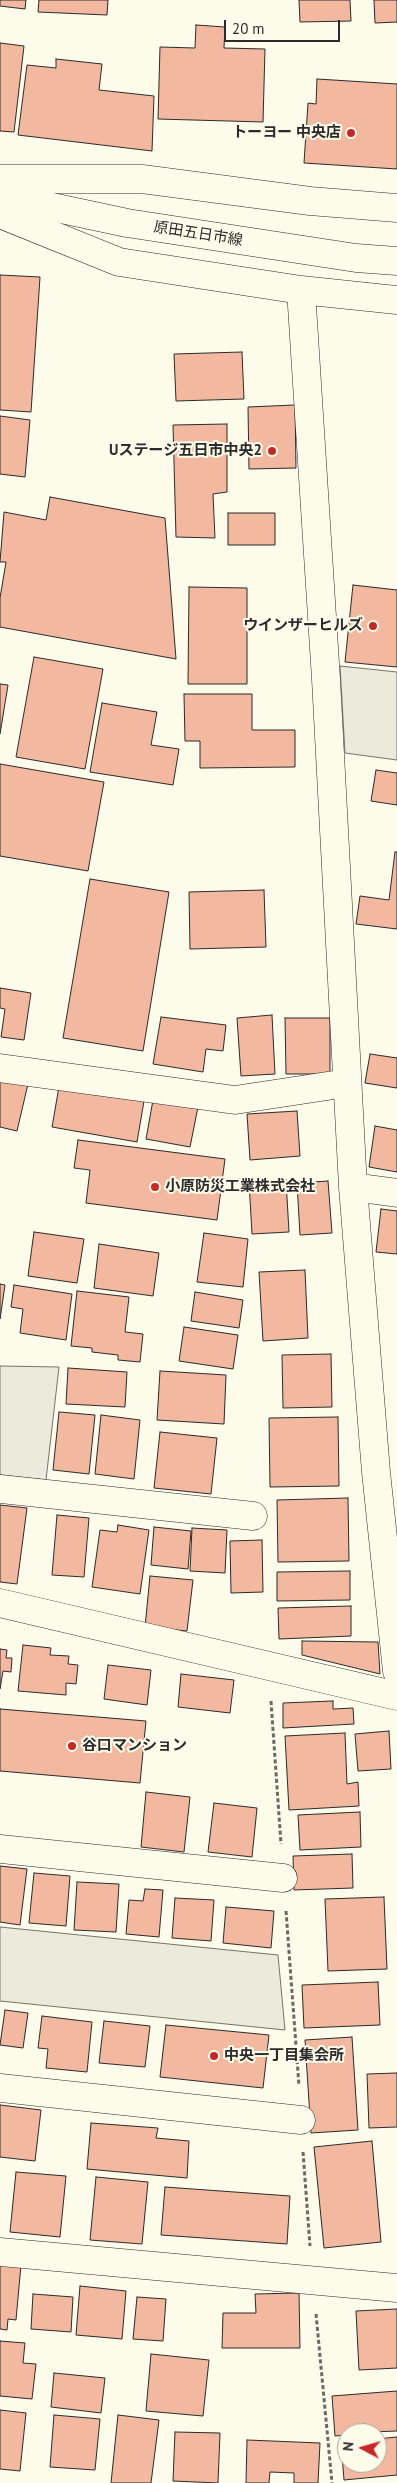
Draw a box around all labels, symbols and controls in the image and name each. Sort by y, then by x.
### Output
scale bar [227,10,343,42]
text: 20 m [232,19,265,38]
place label: トーヨー 中央店 [232,124,341,142]
marker: トーヨー 中央店 [345,127,357,139]
street label: 原田五日市線 [152,218,244,250]
place label: Uステージ五日市中央2 [109,442,262,460]
marker: Uステージ五日市中央2 [266,445,278,457]
place label: ウインザーヒルズ [243,617,363,635]
marker: ウインザーヒルズ [367,620,379,632]
place label: 小原防災工業株式会社 [165,1178,315,1196]
marker: 小原防災工業株式会社 [149,1181,161,1193]
place label: 谷口マンション [82,1737,187,1755]
marker: 谷口マンション [66,1740,78,1752]
place label: 中央一丁目集会所 [224,2047,344,2065]
marker: 中央一丁目集会所 [208,2050,220,2062]
north arrow [337,2423,387,2473]
text: N [339,2441,358,2452]

